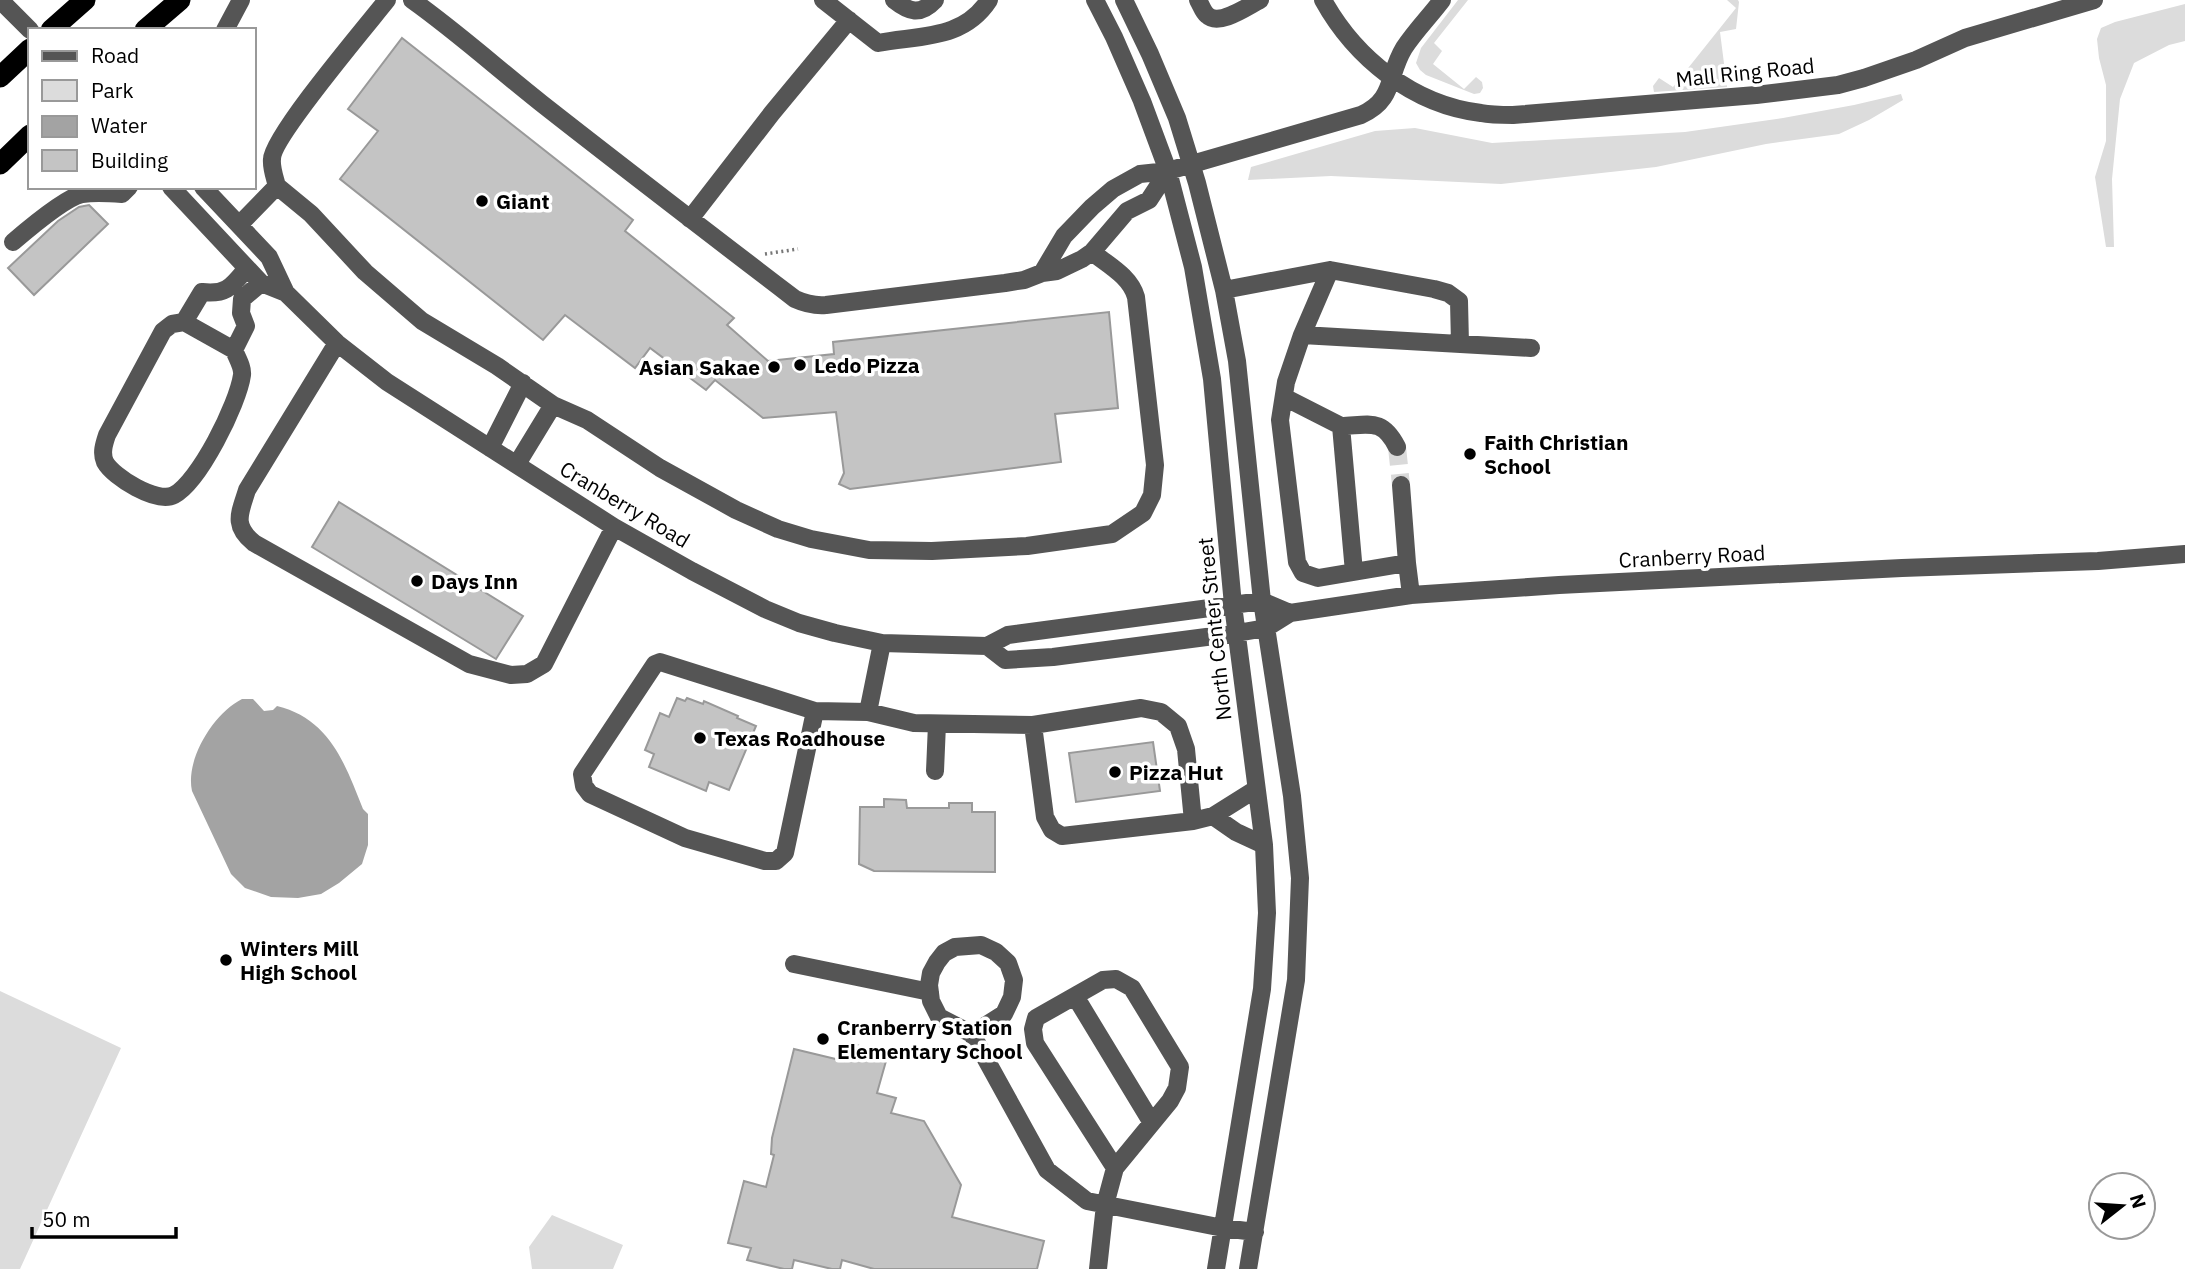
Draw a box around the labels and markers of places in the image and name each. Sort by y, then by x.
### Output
place label: Giant [496,187,550,215]
marker: Giant [474,193,490,209]
place label: Ledo Pizza [814,351,920,379]
place label: Asian Sakae [639,353,760,381]
marker: Ledo Pizza [792,357,808,373]
marker: Asian Sakae [766,359,782,375]
place label: Faith Christian School [1484,428,1629,480]
marker: Faith Christian School [1462,446,1478,462]
place label: Days Inn [431,567,518,595]
marker: Days Inn [409,573,425,589]
place label: Texas Roadhouse [714,724,885,752]
marker: Texas Roadhouse [692,730,708,746]
place label: Pizza Hut [1129,758,1223,786]
marker: Pizza Hut [1107,764,1123,780]
place label: Winters Mill High School [240,934,359,986]
marker: Winters Mill High School [218,952,234,968]
place label: Cranberry Station Elementary School [837,1013,1022,1065]
marker: Cranberry Station Elementary School [815,1031,831,1047]

